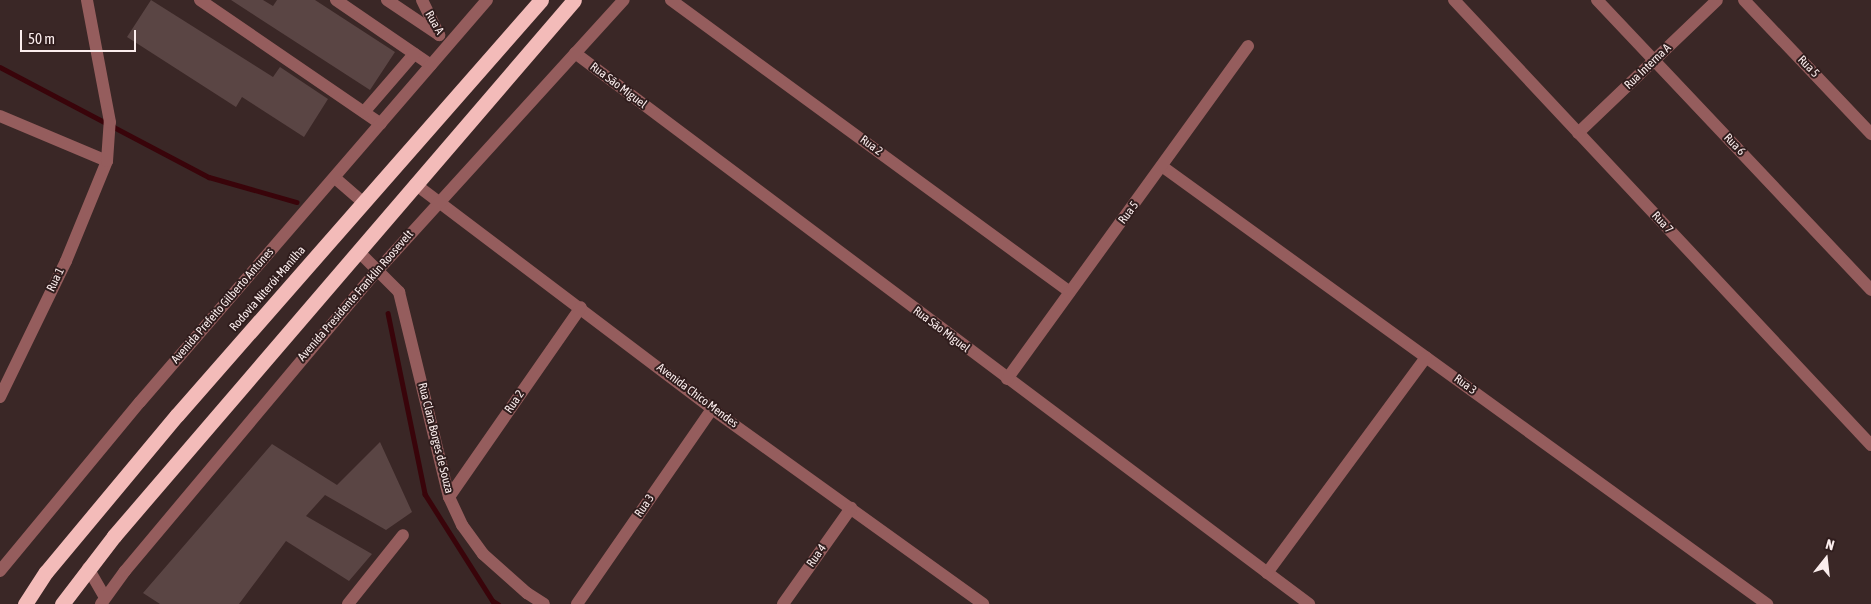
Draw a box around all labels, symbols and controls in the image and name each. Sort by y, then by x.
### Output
street label: Rua A [422,9,446,37]
scale bar [22,20,139,52]
text: 50 m [28,30,55,47]
street label: Rua Interna A [1622,41,1674,93]
street label: Rua 5 [1794,53,1822,81]
street label: Rua São Miguel [587,60,649,112]
street label: Rua 6 [1720,131,1748,159]
street label: Rua 2 [857,133,885,159]
street label: Rua 5 [1116,199,1142,227]
street label: Rua 7 [1648,209,1676,237]
street label: Avenida Presidente Franklin Roosevelt [295,228,417,364]
street label: Rodovia Niterói-Manilha [227,243,309,335]
street label: Avenida Prefeito Gilberto Antunes [169,245,277,367]
street label: Rua 1 [44,266,68,294]
street label: Rua São Miguel [910,304,972,356]
street label: Avenida Chico Mendes [654,361,740,431]
street label: Rua 3 [1451,372,1479,398]
street label: Rua Clara Borges de Souza [414,381,456,495]
street label: Rua 2 [502,388,528,416]
street label: Rua 3 [632,492,658,520]
north arrow [1801,534,1851,584]
text: N [1824,536,1836,553]
street label: Rua 4 [804,542,830,570]

